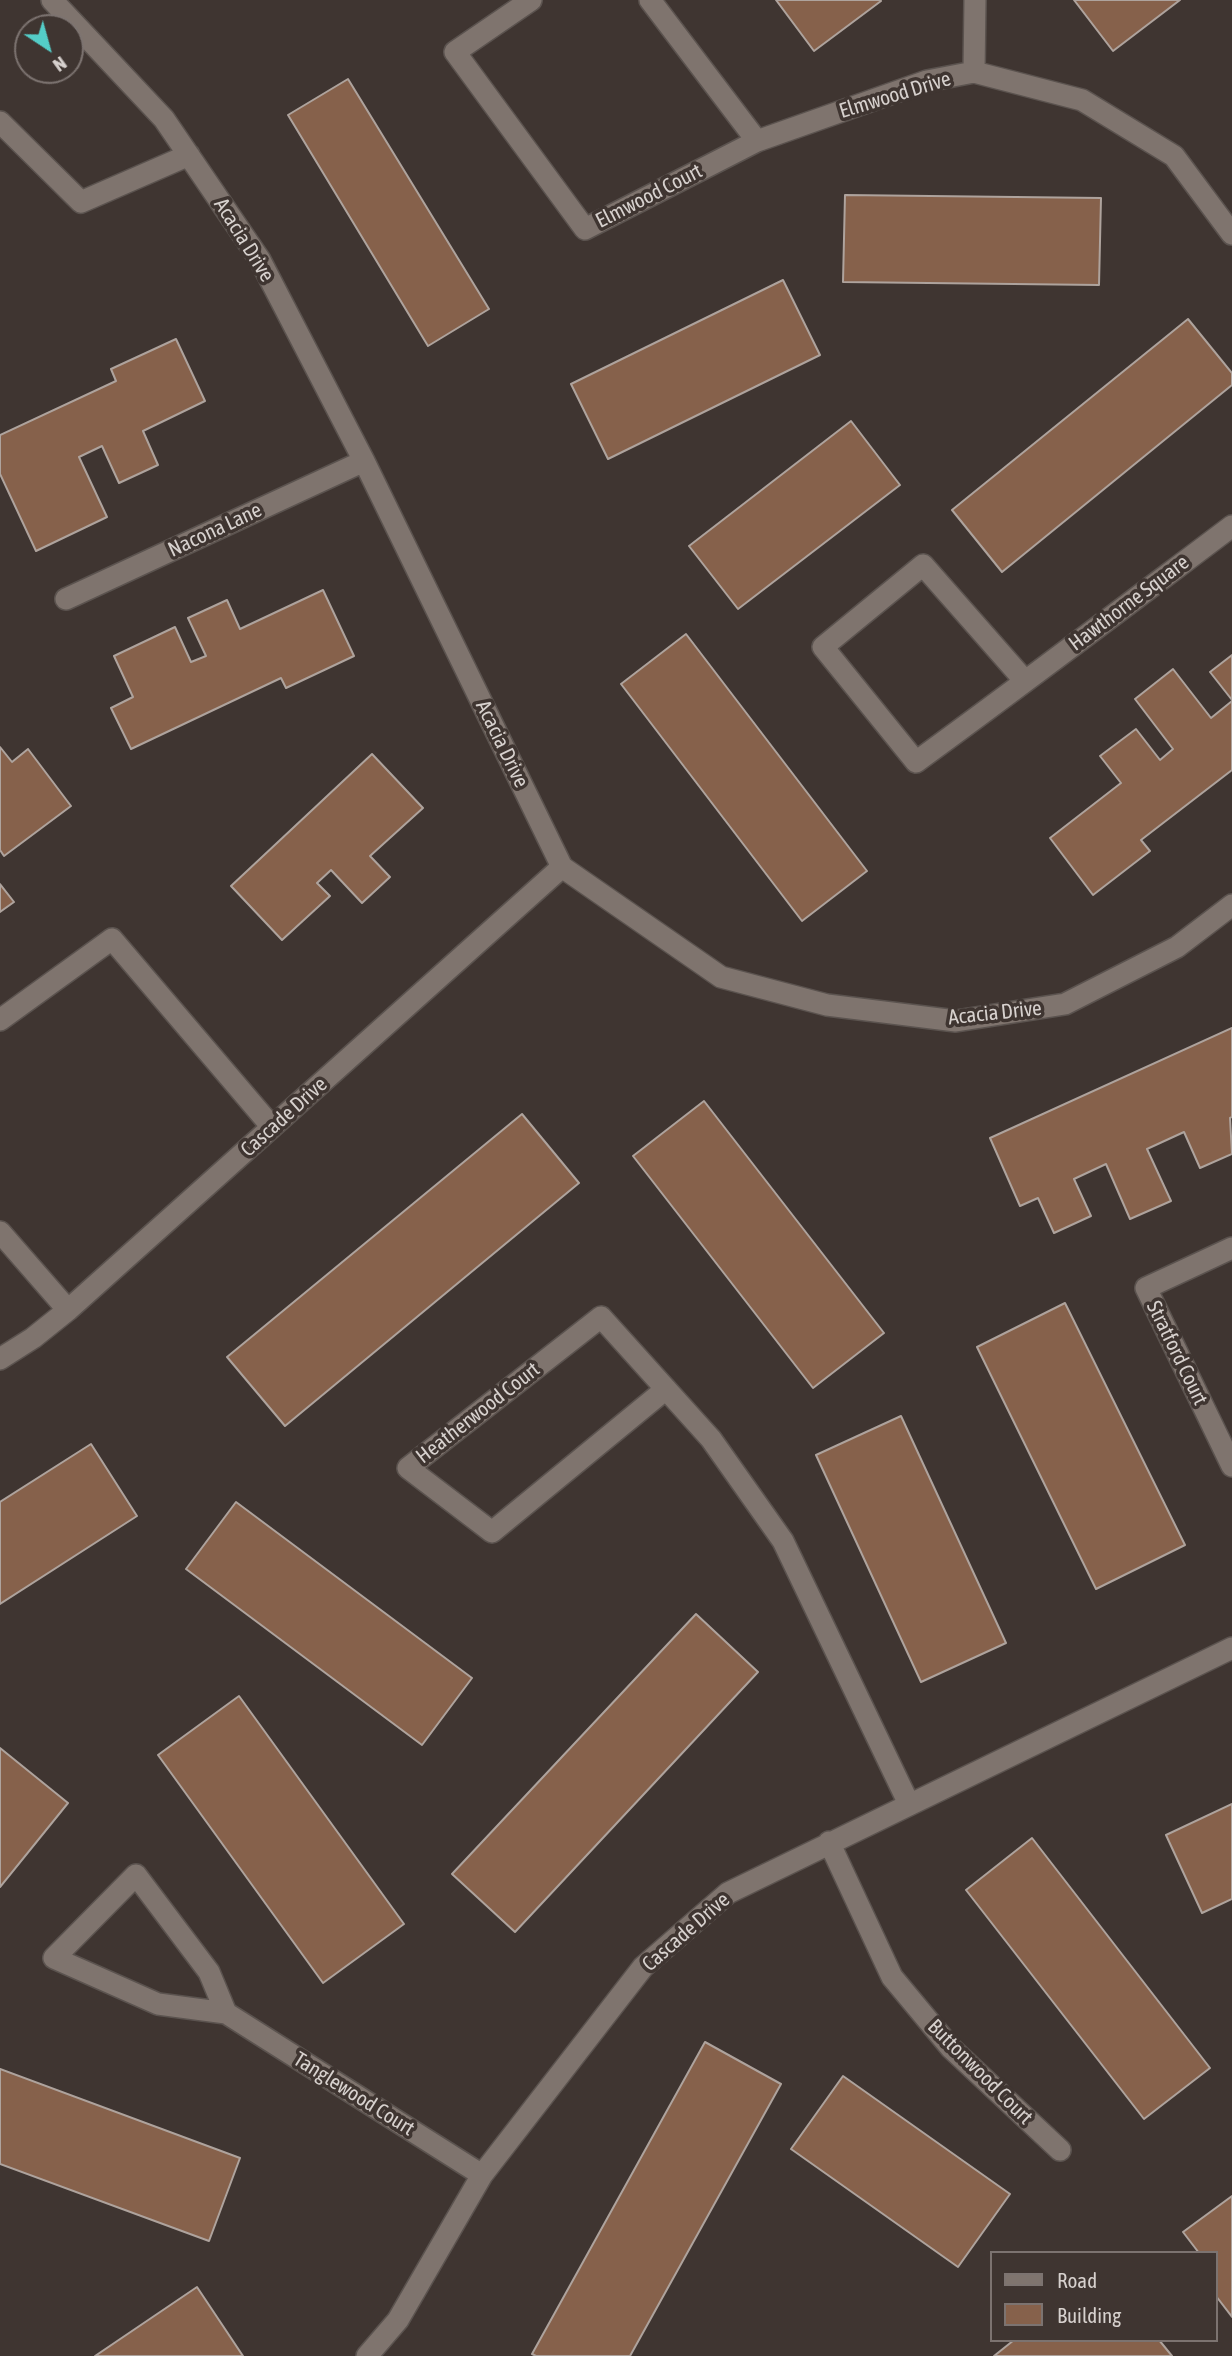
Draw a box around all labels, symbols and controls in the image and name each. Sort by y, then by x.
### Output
north arrow [14,14,84,84]
text: N [49,52,71,77]
street label: Elmwood Drive [836,66,954,124]
street label: Elmwood Court [592,158,706,234]
street label: Acacia Drive [208,194,280,286]
street label: Nacona Lane [164,497,266,563]
street label: Hawthorne Square [1064,550,1194,656]
street label: Acacia Drive [470,696,534,792]
street label: Acacia Drive [947,996,1043,1030]
street label: Cascade Drive [236,1072,332,1162]
street label: Stratford Court [1141,1297,1213,1409]
street label: Heatherwood Court [411,1357,545,1469]
street label: Cascade Drive [637,1887,735,1977]
street label: Buttonwood Court [922,2014,1038,2130]
street label: Tanglewood Court [289,2047,419,2141]
legend [990,2251,1218,2342]
text: Road [1057,2268,1097,2292]
text: Building [1057,2303,1121,2327]

